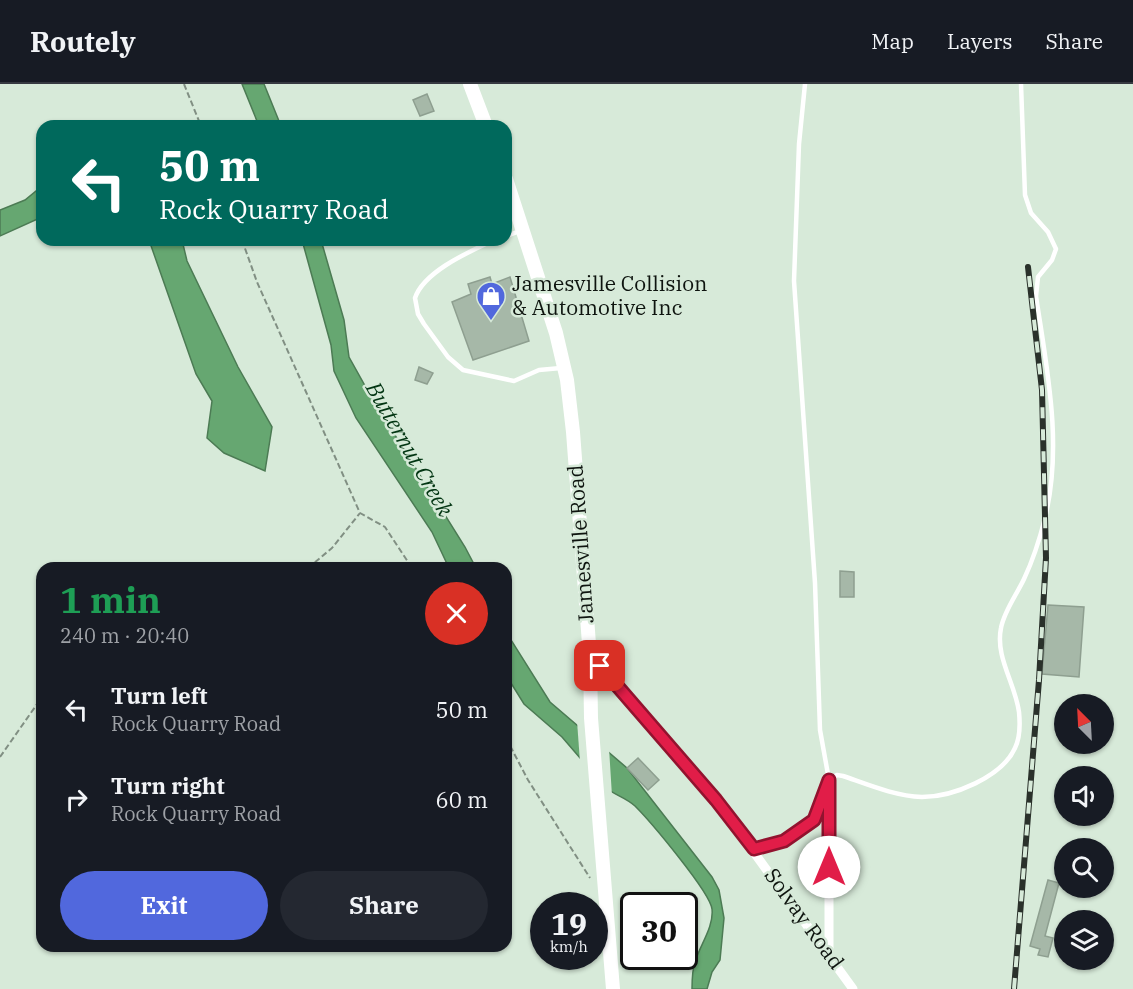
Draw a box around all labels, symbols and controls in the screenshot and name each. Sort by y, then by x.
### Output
text: Routely [30,23,136,60]
text: Map [871,27,914,55]
text: Layers [947,27,1013,55]
text: Share [1046,27,1103,55]
text: 50 m [159,138,260,193]
icon: left [60,144,138,222]
text: Rock Quarry Road [159,191,389,226]
place label: Jamesville Collision & Automotive Inc [512,269,707,321]
shop icon: Jamesville Collision & Automotive Inc [475,280,507,322]
water label: Butternut Creek [360,375,461,522]
street label: Jamesville Road [560,464,600,624]
text: 1 min [60,576,161,623]
button: close [425,582,488,645]
text: 240 m · 20:40 [60,622,189,649]
pin [574,640,625,691]
icon: arrive [583,649,616,682]
text: Turn left [111,681,207,710]
icon: left [60,693,93,726]
north arrow [1054,694,1114,754]
map controls [1054,694,1114,970]
text: 50 m [436,695,488,724]
text: Rock Quarry Road [111,710,281,737]
button: sound [1054,766,1114,826]
text: Turn right [111,771,225,800]
icon: right [60,783,93,816]
text: 60 m [436,785,488,814]
text: Rock Quarry Road [111,800,281,827]
position arrow [797,835,861,899]
button: search [1054,838,1114,898]
street label: Solvay Road [759,862,851,975]
button: Exit [60,871,268,940]
button: Share [280,871,488,940]
speed limit sign: 30 [620,892,698,970]
text: 19 [551,904,587,943]
button: layers [1054,910,1114,970]
text: km/h [550,937,588,956]

